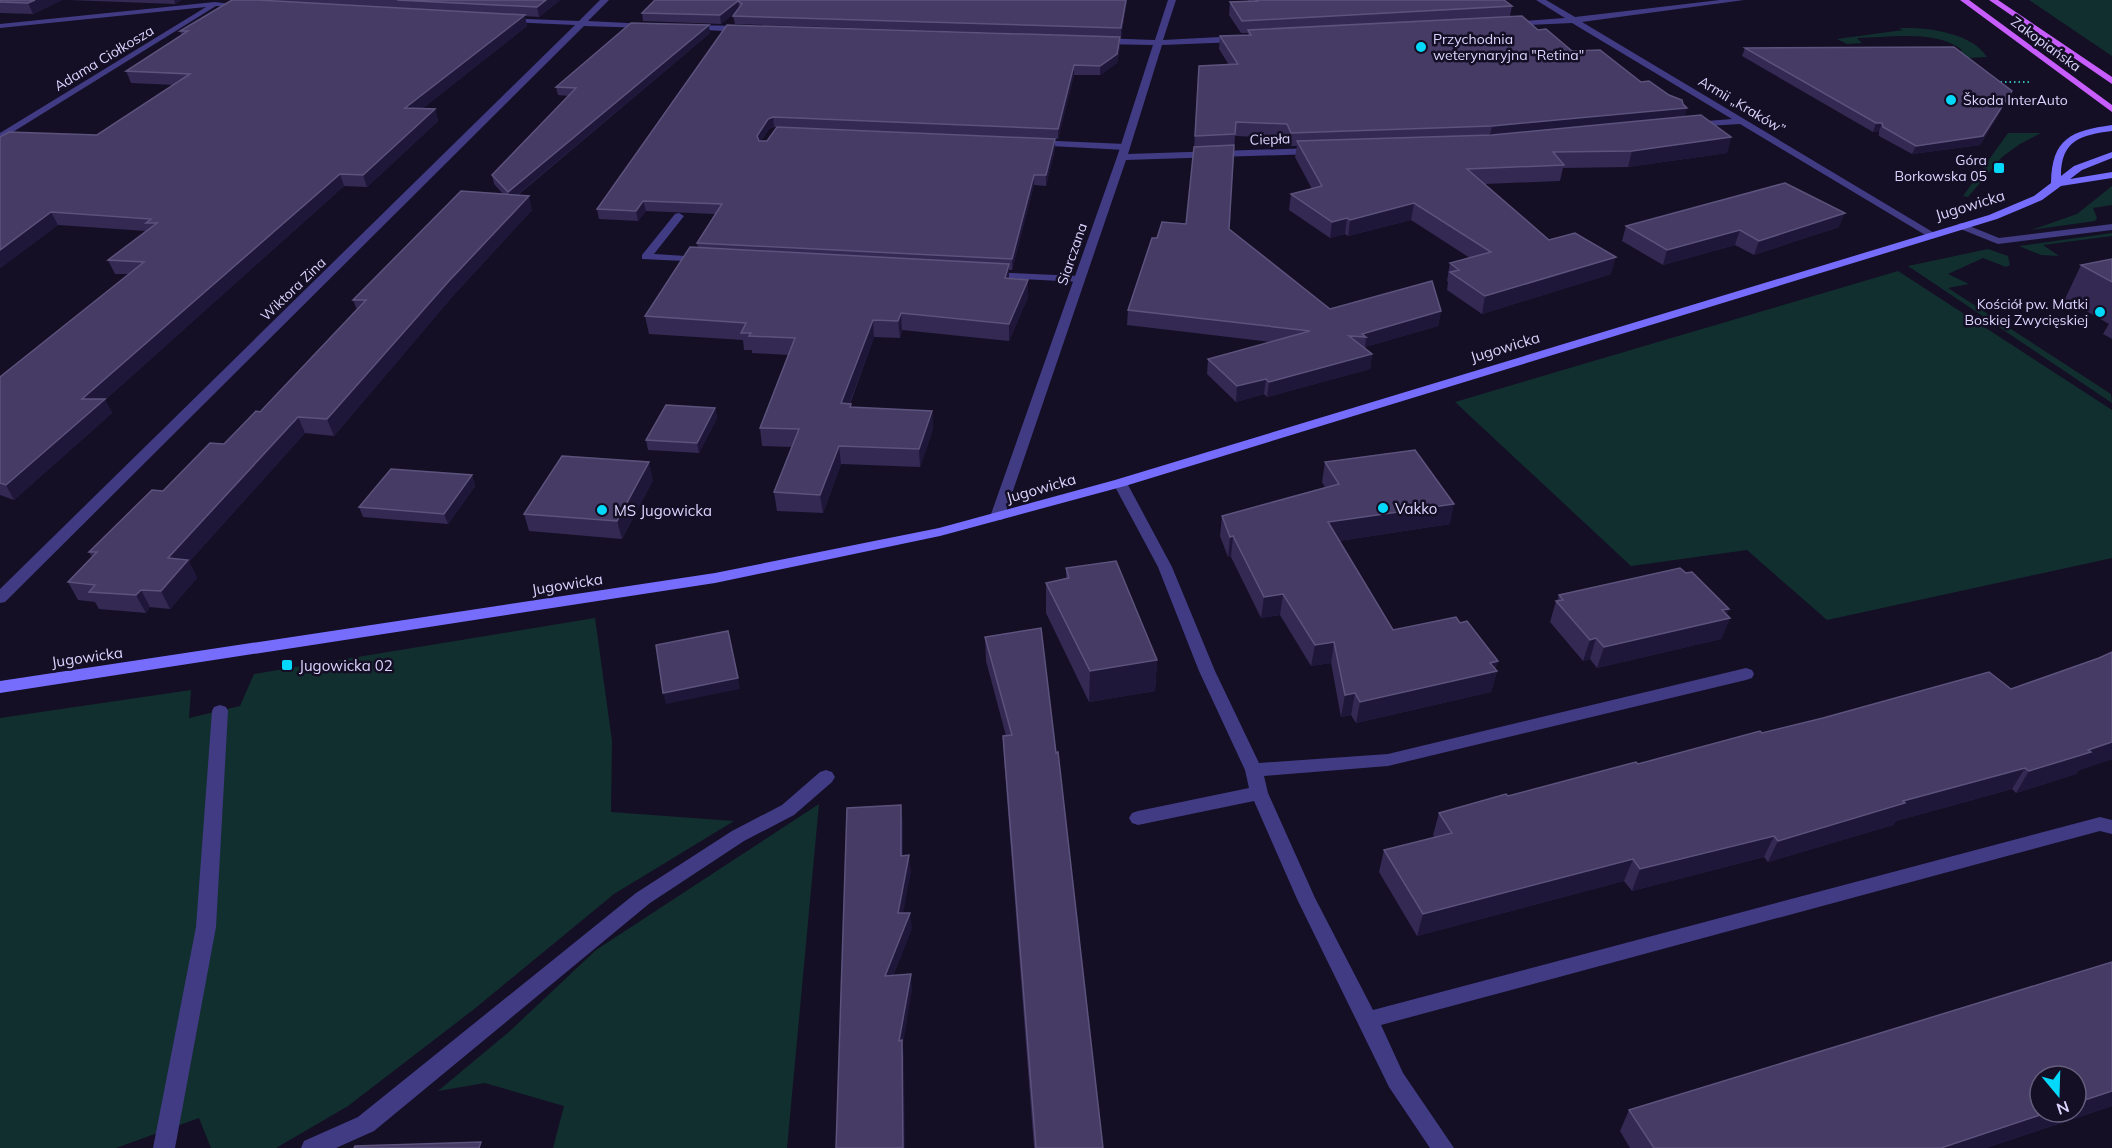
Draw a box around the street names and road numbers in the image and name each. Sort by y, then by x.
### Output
street label: Zakopiańska [2007,12,2085,76]
street label: Adama Ciołkosza [51,21,157,95]
street label: Armii „Kraków” [1695,72,1789,138]
street label: Ciepła [1249,129,1291,149]
street label: Jugowicka [1933,185,2007,225]
street label: Siarczana [1053,221,1091,287]
street label: Wiktora Zina [256,253,330,325]
street label: Jugowicka [1468,327,1542,367]
street label: Jugowicka [1004,469,1078,507]
street label: Jugowicka [530,569,604,599]
street label: Jugowicka [50,643,124,671]

